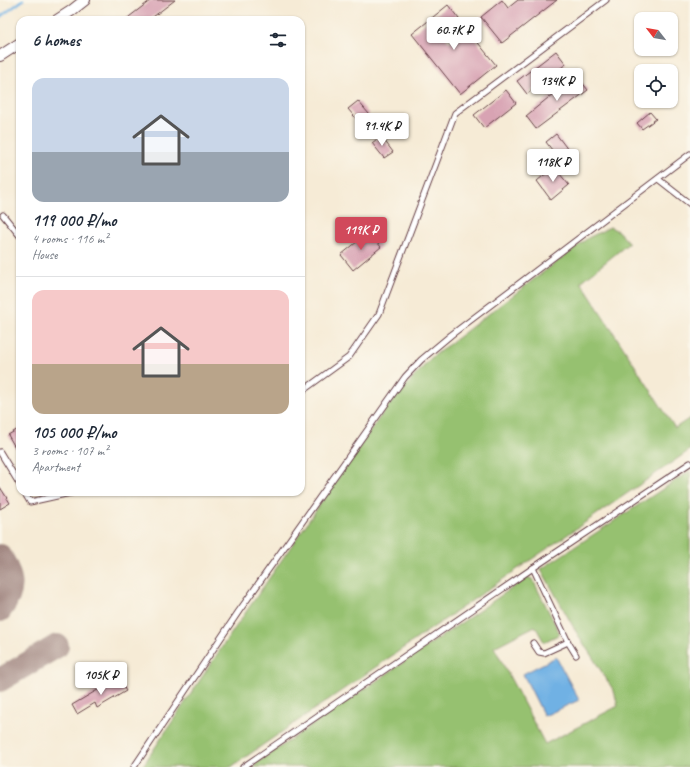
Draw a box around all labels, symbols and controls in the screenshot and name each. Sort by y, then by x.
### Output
north arrow [634,12,678,56]
map controls [634,12,678,108]
pin: 60.7K ₽ [417,17,491,51]
text: 60.7K ₽ [436,22,472,38]
icon: filters [267,29,289,51]
text: 6 homes [32,30,80,51]
button: locate [634,64,678,108]
pin: 134K ₽ [524,68,590,102]
text: 134K ₽ [540,73,574,89]
icon: home [125,104,197,176]
pin: 91.4K ₽ [345,113,419,147]
text: 91.4K ₽ [364,118,400,134]
pin: 118K ₽ [520,149,586,183]
text: 118K ₽ [536,154,570,170]
text: 119 000 ₽/mo [32,210,117,231]
pin: 119K ₽ [328,217,394,251]
text: 119K ₽ [344,222,378,238]
text: 4 rooms · 116 m² [32,231,108,247]
text: House [32,247,57,263]
icon: home [125,316,197,388]
text: 105 000 ₽/mo [32,422,116,443]
text: 3 rooms · 107 m² [32,443,108,459]
text: Apartment [32,459,80,475]
pin: 105K ₽ [68,662,134,696]
text: 105K ₽ [84,667,118,683]

